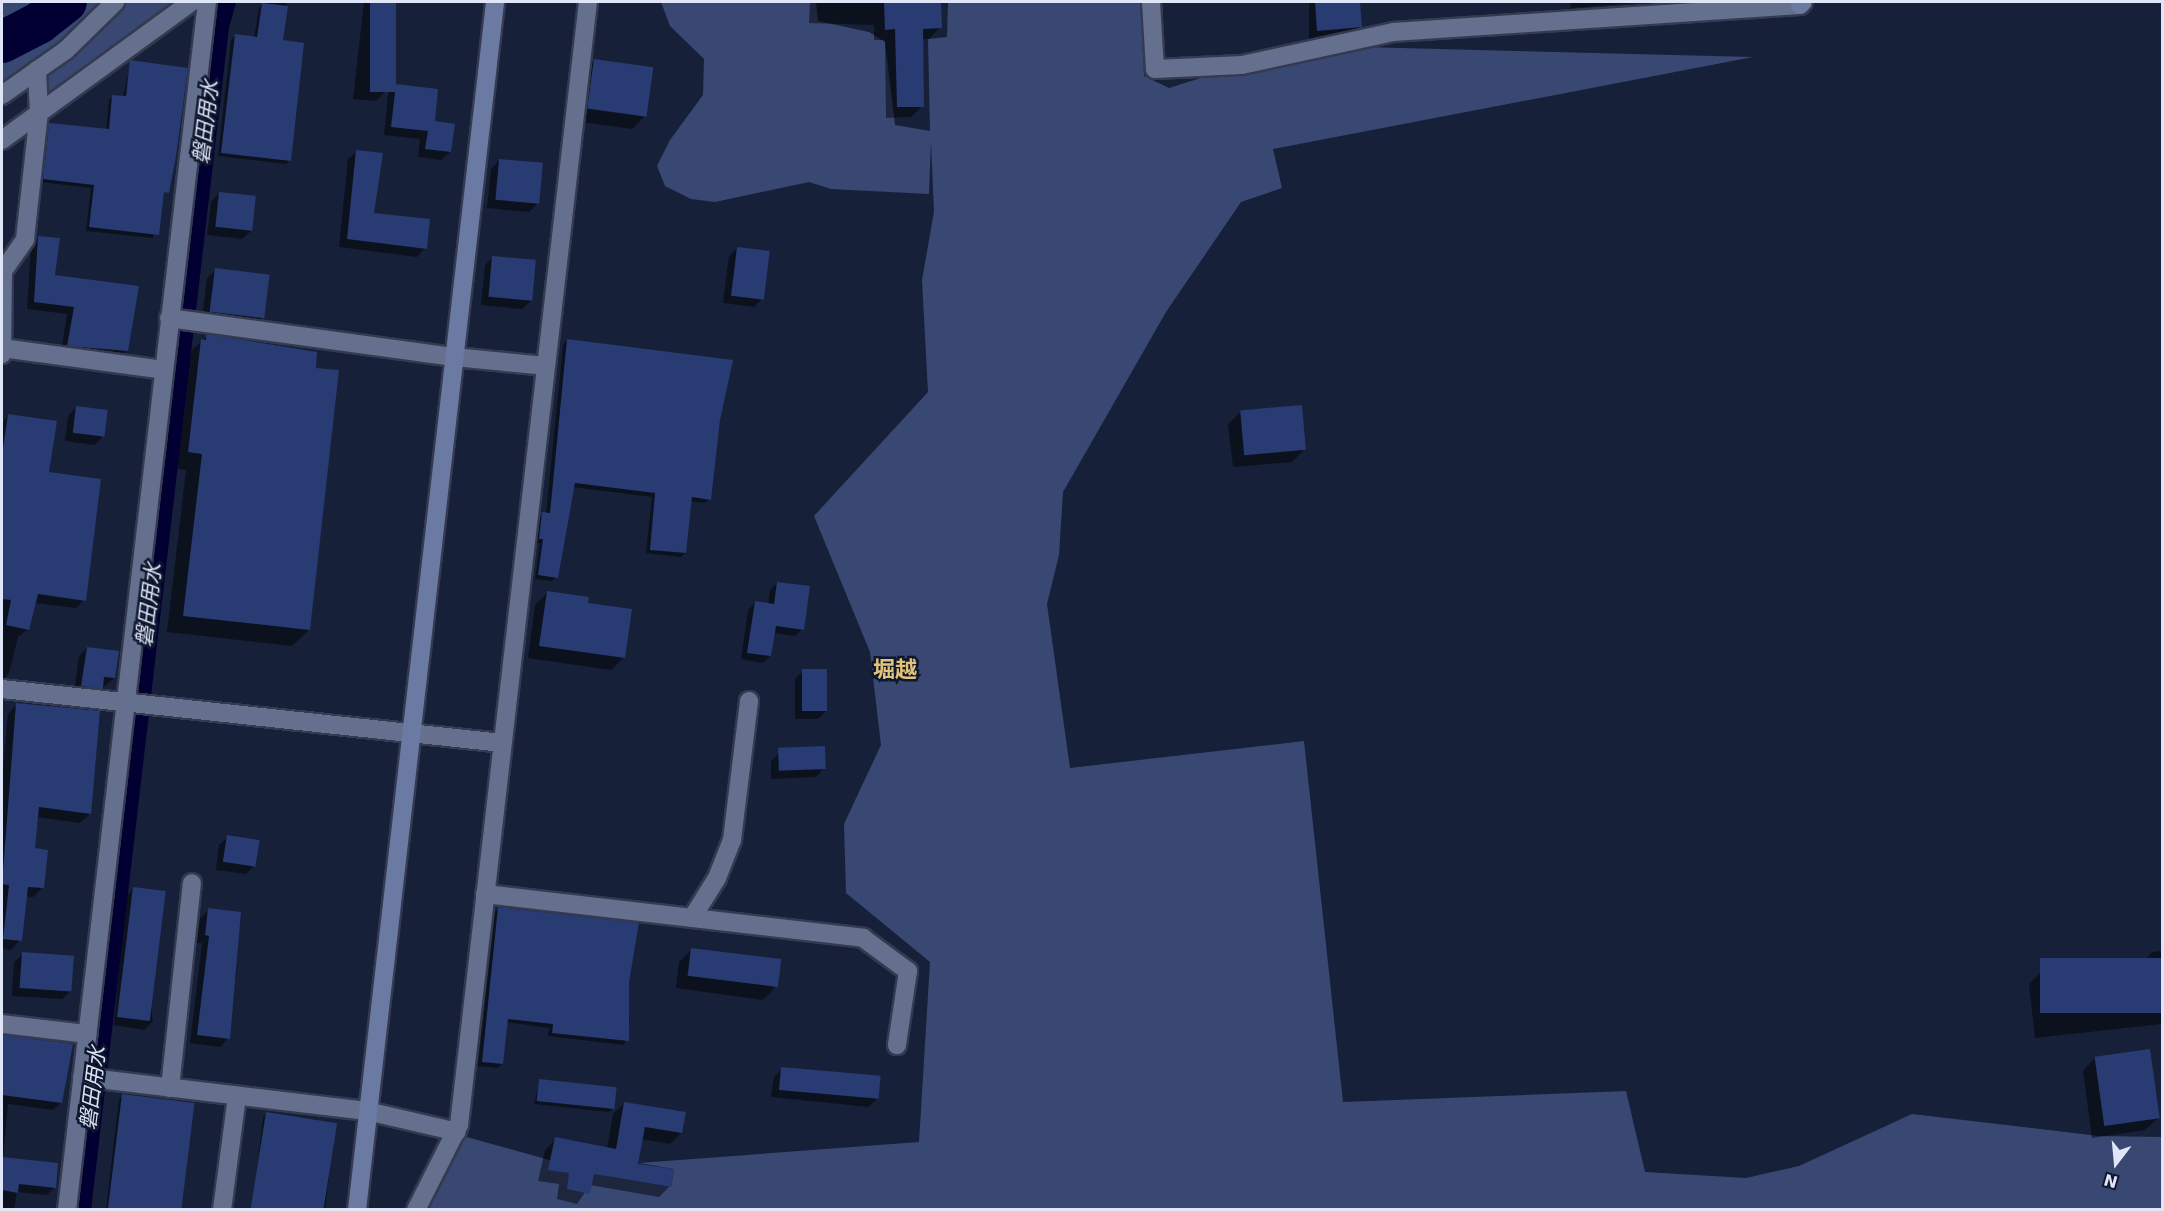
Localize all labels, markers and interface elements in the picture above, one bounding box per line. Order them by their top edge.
water label: 磐田用水 [188,79,224,165]
water label: 磐田用水 [131,562,167,648]
district label: 堀越 [873,657,917,683]
water label: 磐田用水 [75,1045,111,1131]
north arrow [2086,1133,2146,1193]
text: N [2102,1170,2120,1192]

